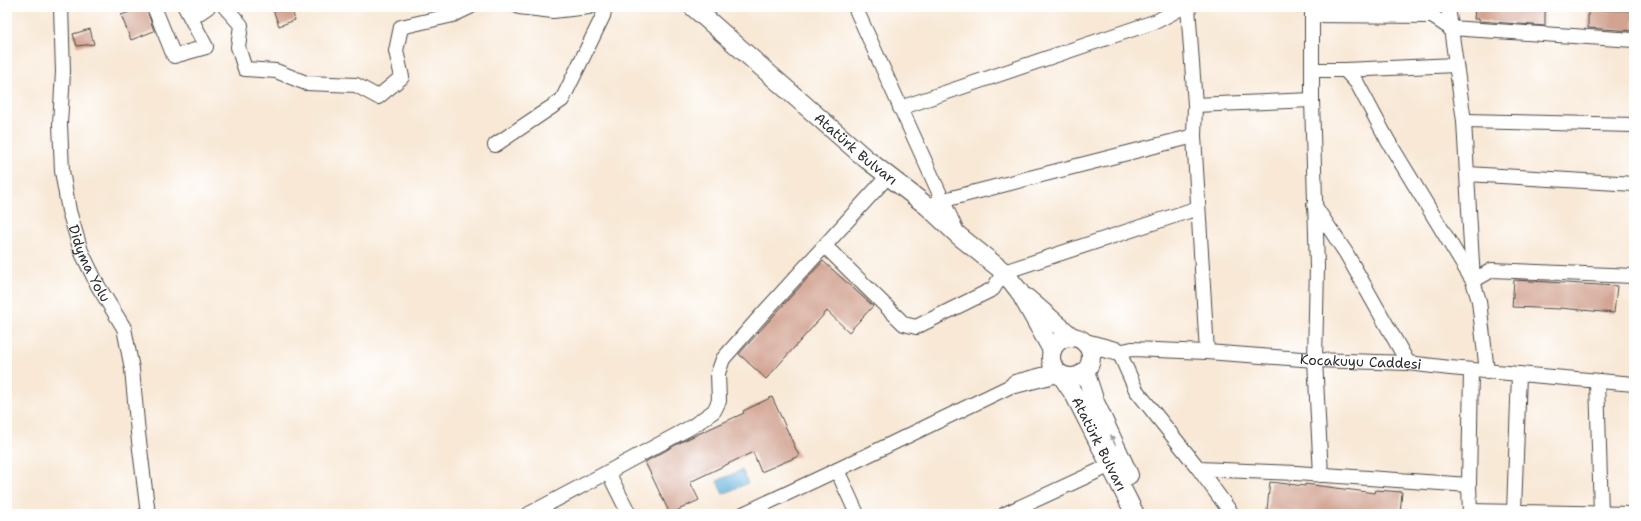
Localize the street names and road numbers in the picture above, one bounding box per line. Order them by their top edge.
street label: Atatürk Bulvarı [811,109,901,189]
street label: Didyma Yolu [65,223,115,305]
street label: Kocakuyu Caddesi [1299,350,1423,374]
street label: Atatürk Bulvarı [1068,394,1131,494]

